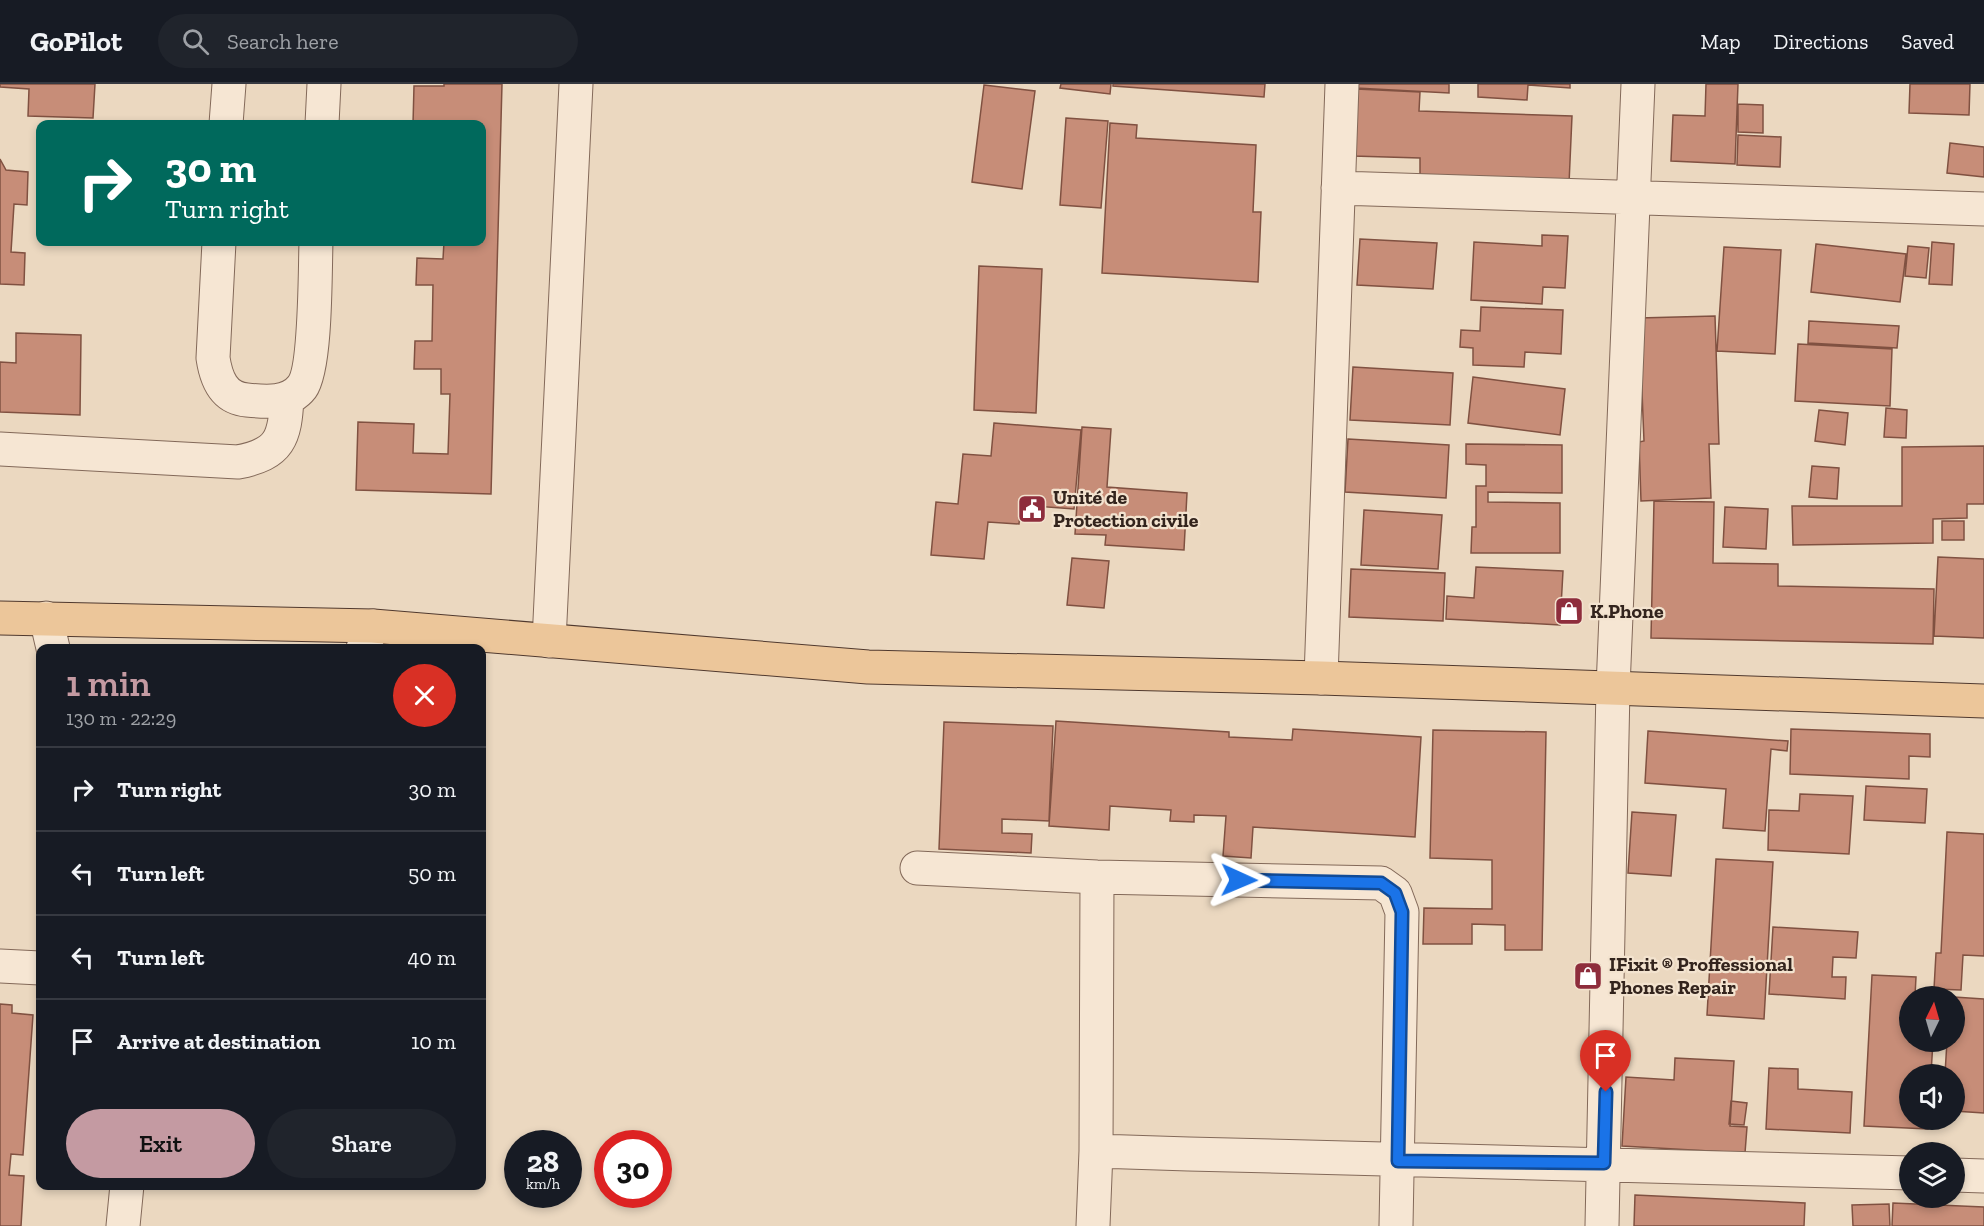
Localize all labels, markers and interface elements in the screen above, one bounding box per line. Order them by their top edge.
search box [158,14,578,68]
text: GoPilot [30,25,122,58]
icon: search [179,25,212,58]
text: Search here [227,28,338,55]
text: Map [1701,29,1741,54]
text: Directions [1774,29,1868,54]
text: Saved [1901,29,1954,54]
text: 30 m [165,142,256,193]
icon: right [66,144,144,222]
text: Turn right [165,193,289,225]
place label: Unité de Protection civile [1053,485,1199,532]
public building icon: Unité de Protection civile [1016,493,1048,525]
shop icon: K.Phone [1553,595,1585,627]
place label: K.Phone [1590,599,1664,623]
text: 1 min [66,662,151,705]
button: close [393,664,456,727]
text: 130 m · 22:29 [66,706,176,730]
icon: right [66,773,99,806]
text: Turn right [117,776,221,803]
text: 30 m [409,776,456,803]
position arrow [1207,848,1271,912]
icon: left [66,857,99,890]
text: Turn left [117,860,204,887]
text: 50 m [408,860,456,887]
icon: left [66,941,99,974]
text: Turn left [117,944,204,971]
text: 40 m [407,944,456,971]
place label: IFixit ® Proffessional Phones Repair [1609,952,1793,999]
shop icon: IFixit ® Proffessional Phones Repair [1572,960,1604,992]
north arrow [1899,986,1965,1052]
map controls [1899,986,1965,1208]
icon: arrive [66,1025,99,1058]
text: Arrive at destination [117,1028,320,1055]
text: 10 m [411,1028,456,1055]
pin [1580,1030,1631,1092]
icon: arrive [1589,1039,1622,1072]
button: sound [1899,1064,1965,1130]
button: Exit [66,1109,255,1178]
button: Share [267,1109,456,1178]
speed limit sign: 30 [594,1130,672,1208]
button: layers [1899,1142,1965,1208]
text: 28 [527,1144,559,1180]
text: km/h [526,1175,560,1193]

